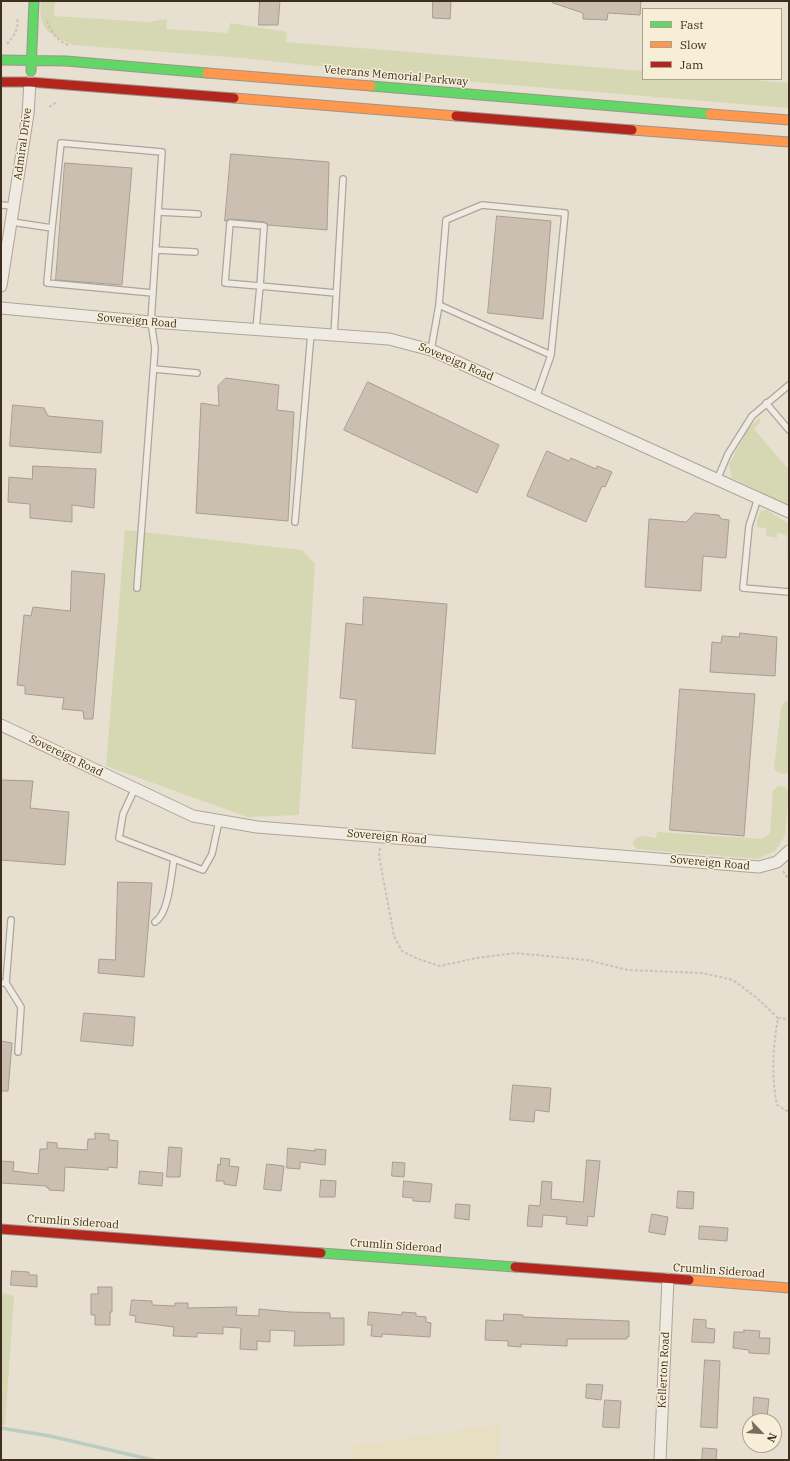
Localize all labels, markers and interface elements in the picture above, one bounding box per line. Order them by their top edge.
legend [642,8,782,80]
text: Fast [680,17,704,32]
text: Slow [680,37,707,52]
text: Jam [680,57,703,72]
street label: Veterans Memorial Parkway [323,63,469,89]
street label: Admiral Drive [11,107,35,181]
street label: Sovereign Road [96,311,178,331]
street label: Sovereign Road [416,340,496,384]
street label: Sovereign Road [27,732,105,780]
street label: Sovereign Road [346,827,428,847]
street label: Sovereign Road [669,853,751,873]
street label: Crumlin Sideroad [27,1212,119,1232]
street label: Crumlin Sideroad [350,1236,442,1256]
street label: Crumlin Sideroad [673,1261,765,1281]
street label: Kellerton Road [655,1331,673,1409]
north arrow [742,1413,782,1453]
text: N [764,1431,780,1445]

